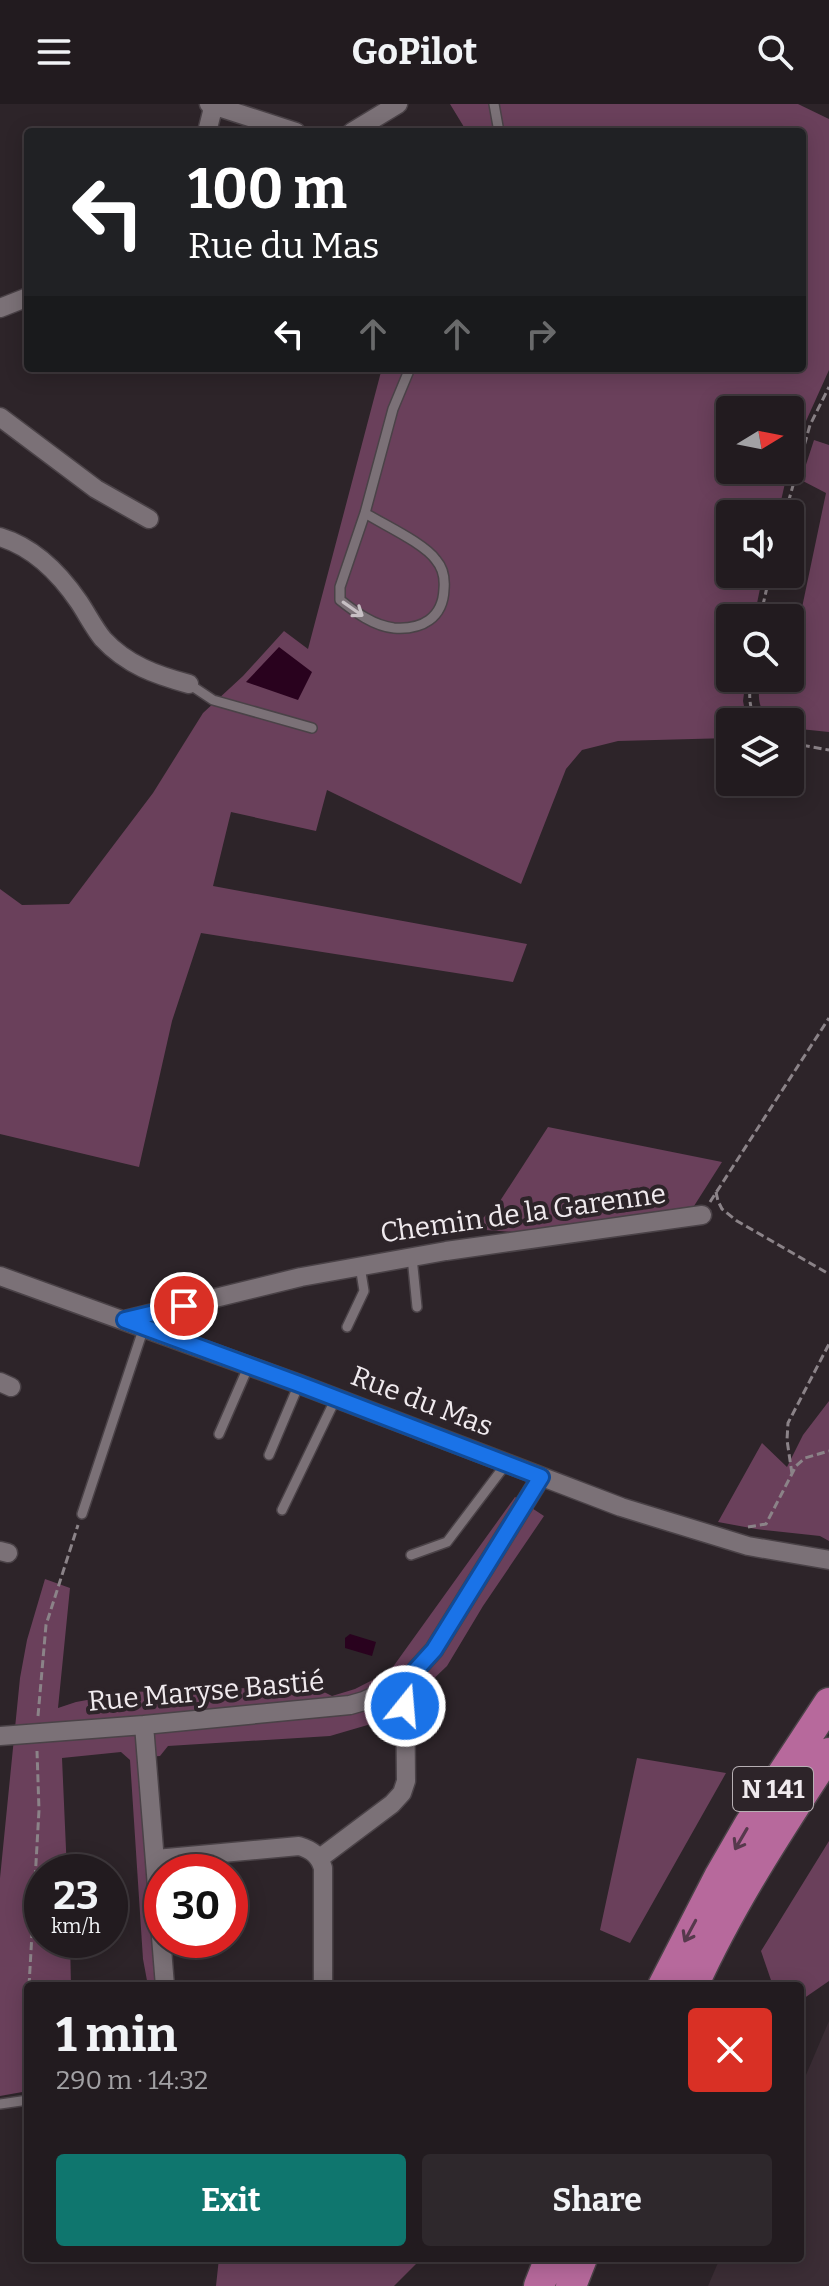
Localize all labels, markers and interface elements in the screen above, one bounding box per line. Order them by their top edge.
icon: menu [32,30,76,74]
text: GoPilot [351,30,478,74]
icon: search [753,30,797,74]
text: 100 m [188,156,347,223]
icon: left [56,160,160,264]
text: Rue du Mas [188,224,380,268]
icon: left [267,312,311,356]
icon: ahead [351,312,395,356]
icon: ahead [435,312,479,356]
icon: right [519,312,563,356]
north arrow [716,396,804,484]
map controls [716,396,804,796]
button: sound [716,500,804,588]
one-way arrow [341,601,363,617]
button: search [716,604,804,692]
button: layers [716,708,804,796]
street label: Chemin de la Garenne [378,1177,668,1249]
pin [150,1272,218,1340]
icon: arrive [162,1284,206,1328]
street label: Rue du Mas [347,1359,497,1443]
street label: Rue Maryse Bastié [86,1664,326,1718]
position arrow [363,1664,447,1748]
road number: N 141 [733,1767,813,1811]
one-way arrow [733,1827,749,1850]
speed limit sign: 30 [144,1854,248,1958]
text: 23 [53,1872,99,1920]
text: km/h [51,1914,101,1938]
one-way arrow [682,1919,698,1943]
text: 1 min [56,2006,177,2064]
button: close [688,2008,772,2092]
text: 290 m · 14:32 [56,2065,208,2096]
button: Exit [56,2154,406,2246]
button: Share [422,2154,772,2246]

